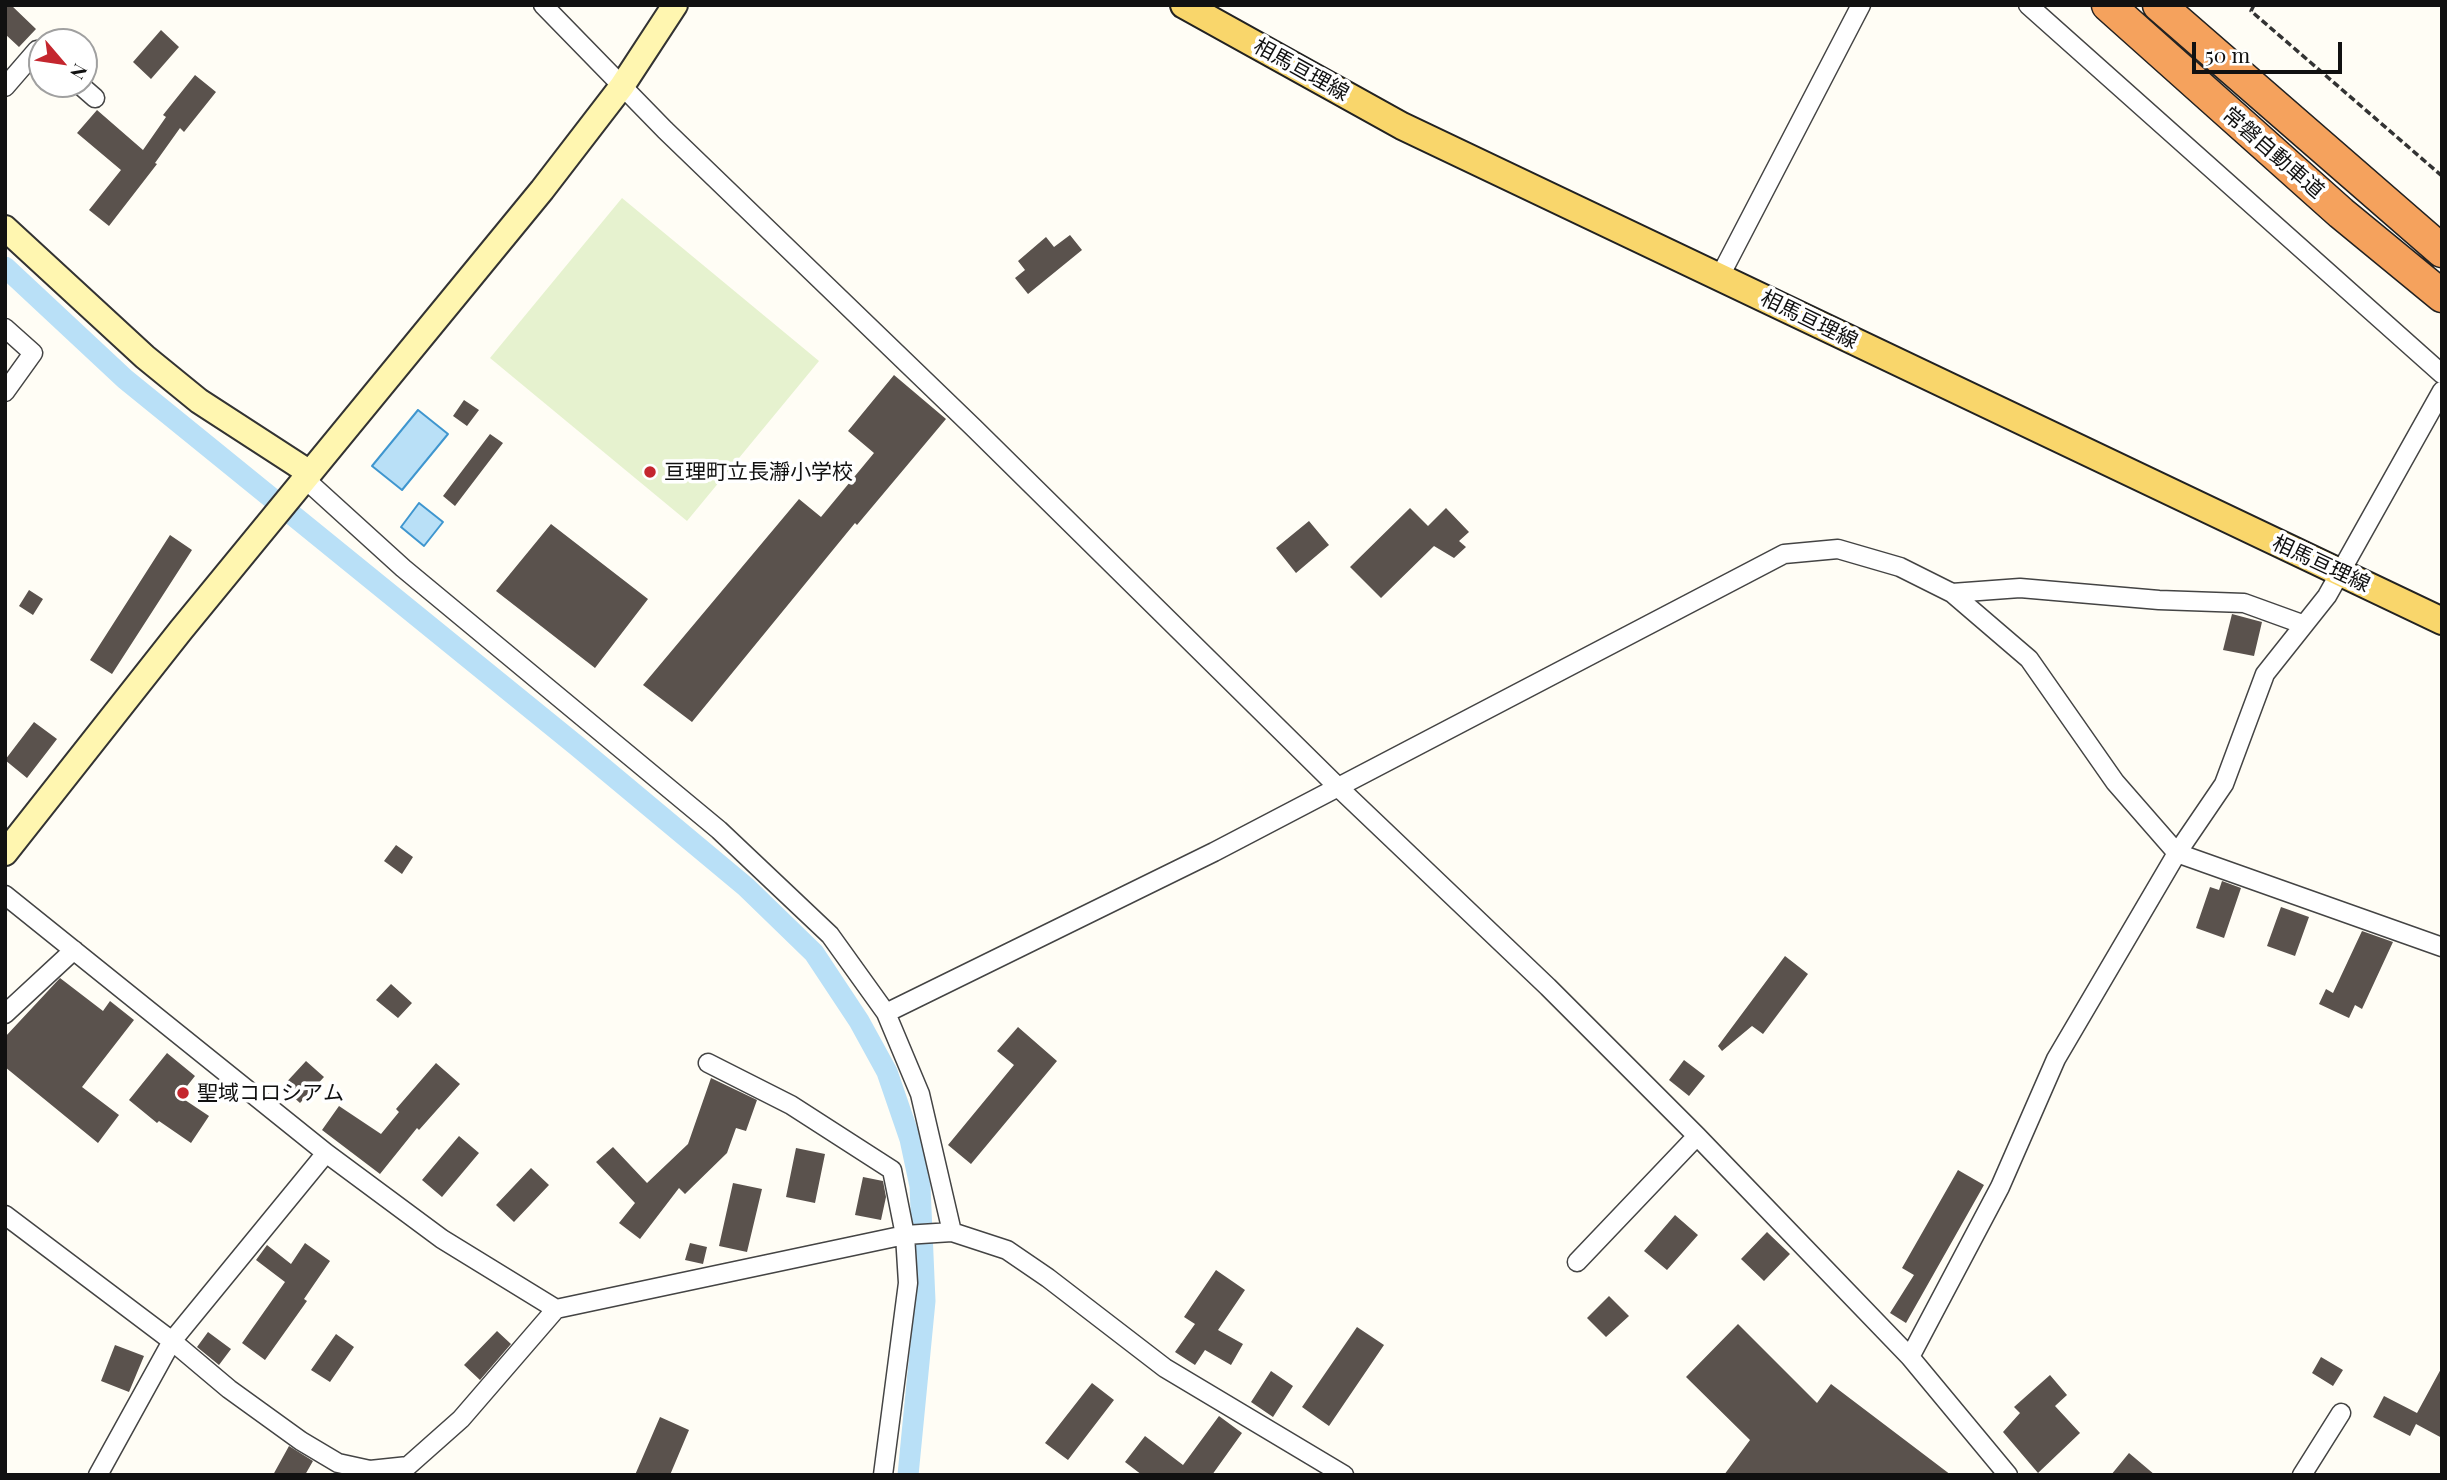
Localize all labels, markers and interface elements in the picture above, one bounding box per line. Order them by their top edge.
north arrow [28,28,98,98]
scale bar [2195,28,2346,72]
street label: 相馬亘理線 [1249,34,1353,106]
text: 50 m [2205,40,2250,68]
text: N [65,60,94,85]
street label: 常磐自動車道 [2217,102,2329,204]
street label: 相馬亘理線 [1756,286,1862,354]
place label: 亘理町立長瀞小学校 [664,459,853,485]
marker: 亘理町立長瀞小学校 [642,464,658,480]
street label: 相馬亘理線 [2268,530,2374,598]
place label: 聖域コロシアム [197,1080,344,1106]
marker: 聖域コロシアム [175,1085,191,1101]

